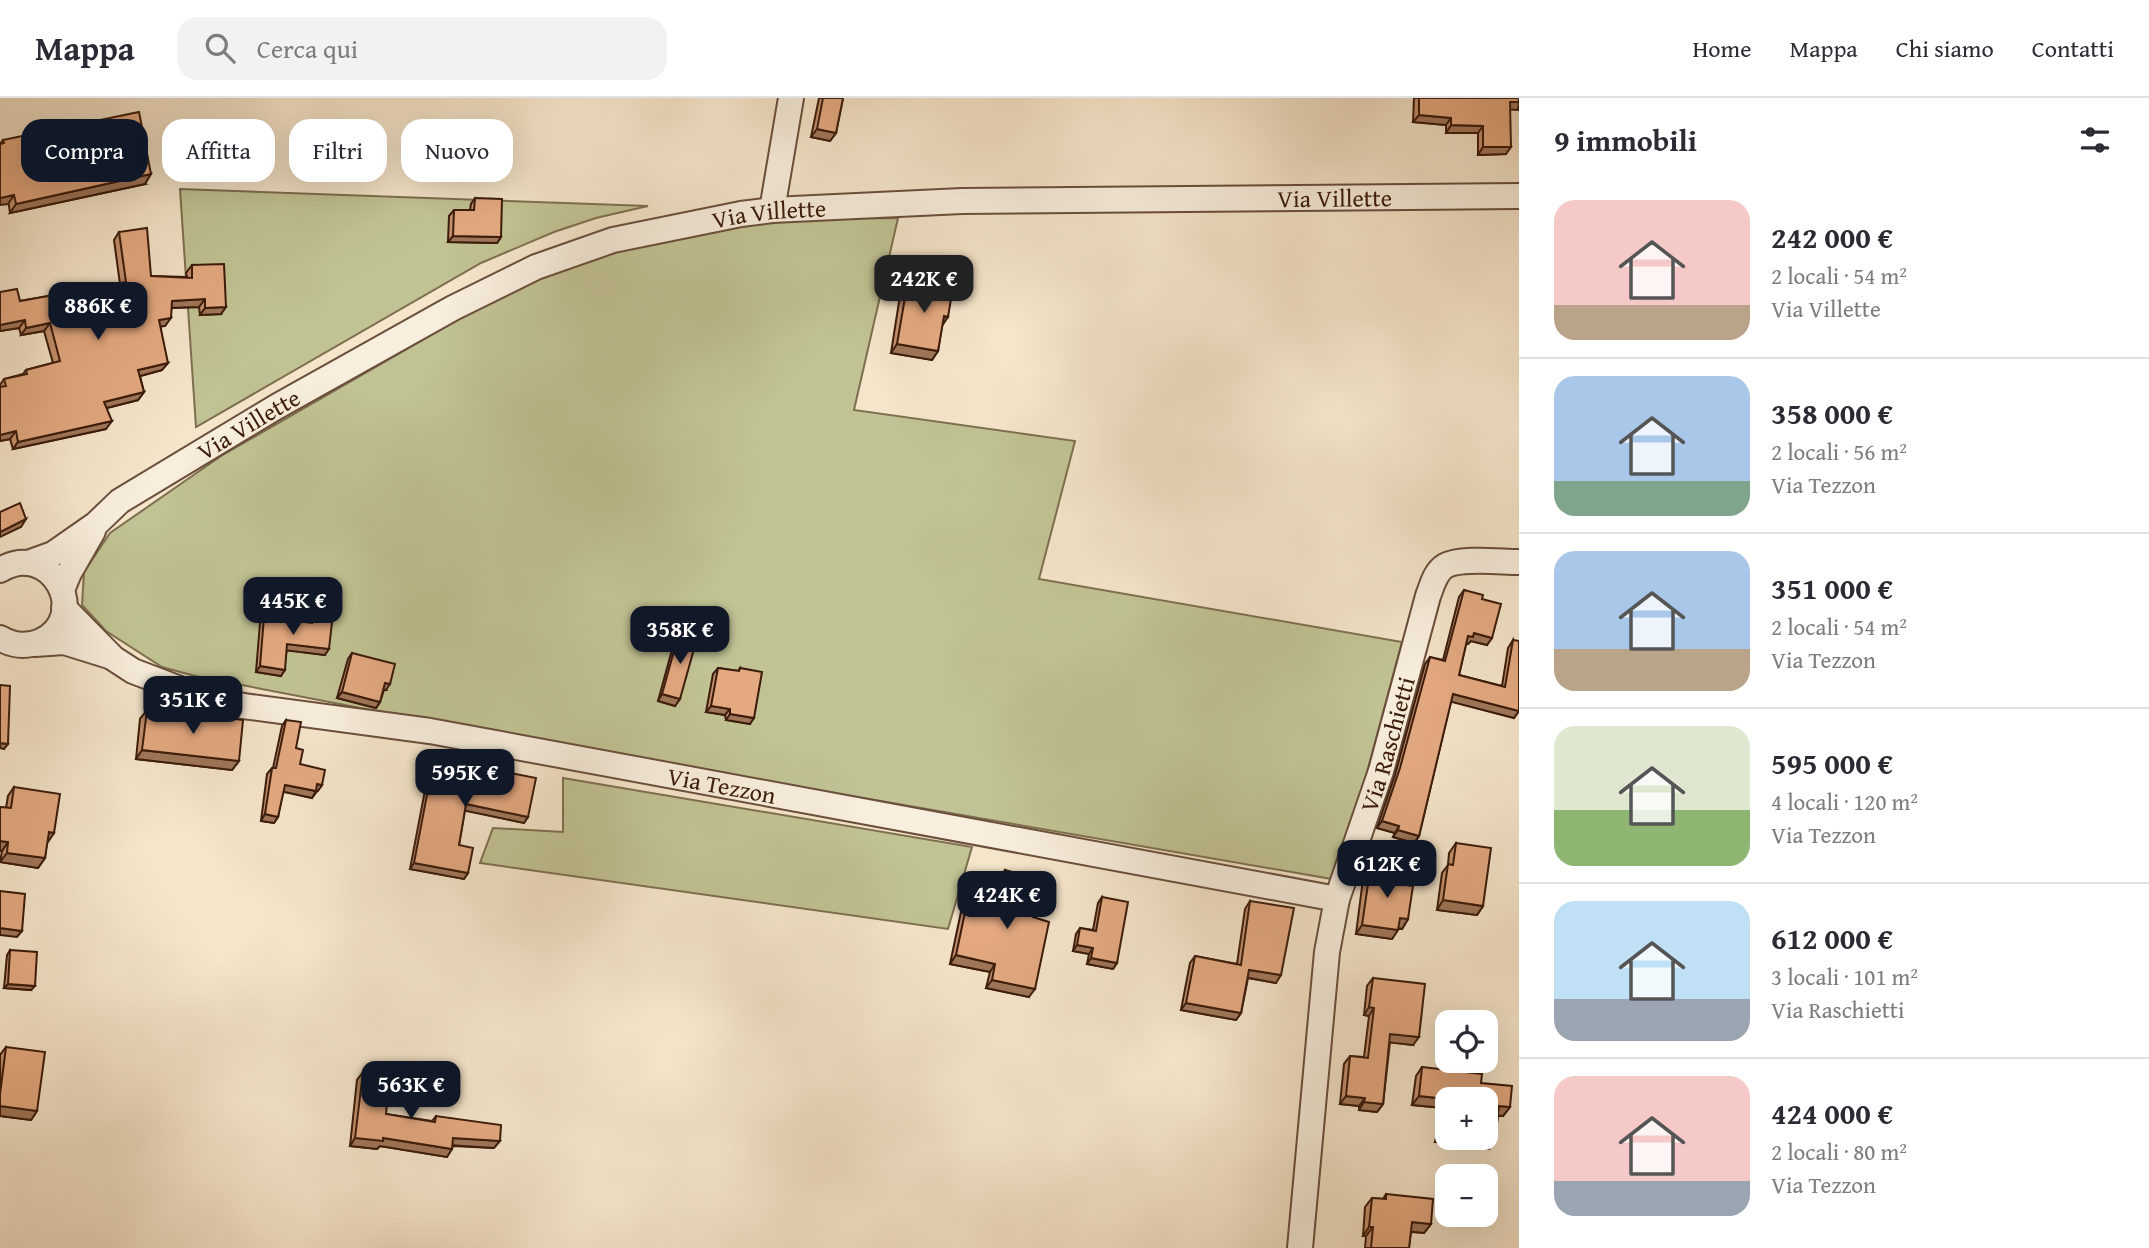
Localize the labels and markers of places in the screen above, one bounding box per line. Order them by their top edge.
pin: 242K € [867,256,981,315]
pin: 886K € [41,282,155,342]
pin: 445K € [236,578,350,637]
pin: 358K € [623,606,737,666]
pin: 351K € [136,676,250,736]
pin: 595K € [408,750,522,809]
pin: 612K € [1330,840,1444,900]
pin: 424K € [950,872,1064,931]
pin: 563K € [354,1062,468,1121]

